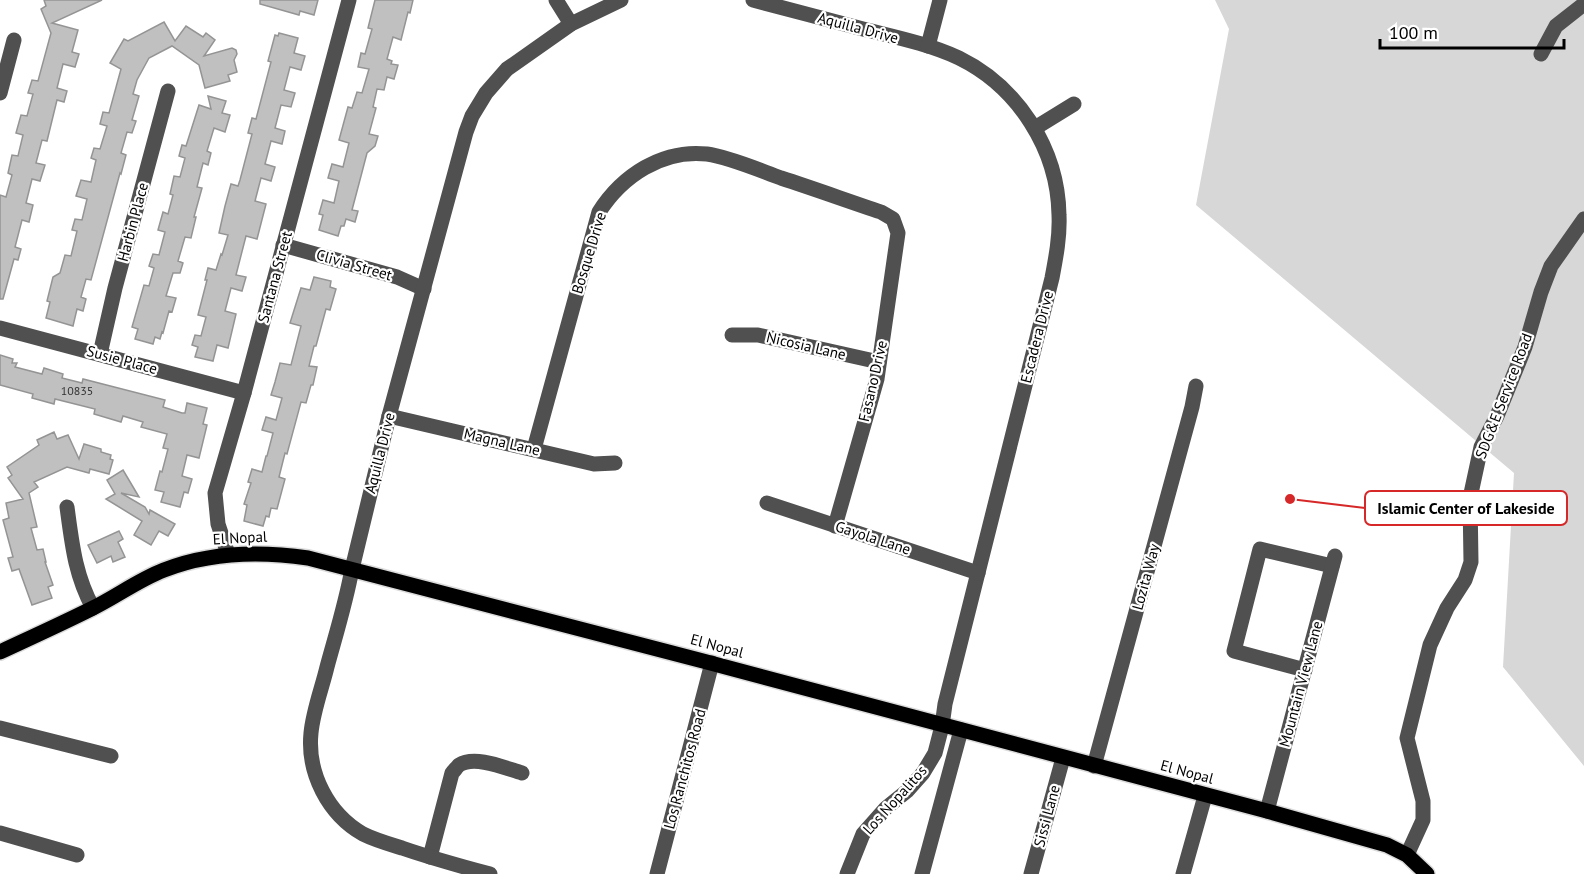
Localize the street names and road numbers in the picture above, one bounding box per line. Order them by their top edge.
street label: Aquilla Drive [816,8,900,47]
street label: Harbin Place [113,180,152,264]
street label: Bosque Drive [567,210,610,296]
street label: Santana Street [253,229,296,325]
street label: Clivia Street [314,245,394,284]
street label: Escadera Drive [1016,289,1057,385]
street label: Nicosia Lane [764,327,848,364]
street label: SDG&E Service Road [1471,330,1536,461]
street label: Fasano Drive [854,338,891,423]
street label: Susie Place [85,341,159,378]
street label: Aquilla Drive [360,411,399,495]
street label: Magna Lane [462,424,542,460]
street label: Gayola Lane [833,516,913,559]
street label: El Nopal [212,527,268,548]
street label: Lozita Way [1128,542,1163,612]
street label: Mountain View Lane [1275,619,1327,749]
street label: El Nopal [688,629,747,662]
street label: Los Ranchitos Road [659,707,710,831]
street label: El Nopal [1158,755,1217,788]
street label: Los Nopalitos [859,761,931,838]
street label: Sissi Lane [1029,783,1064,849]

